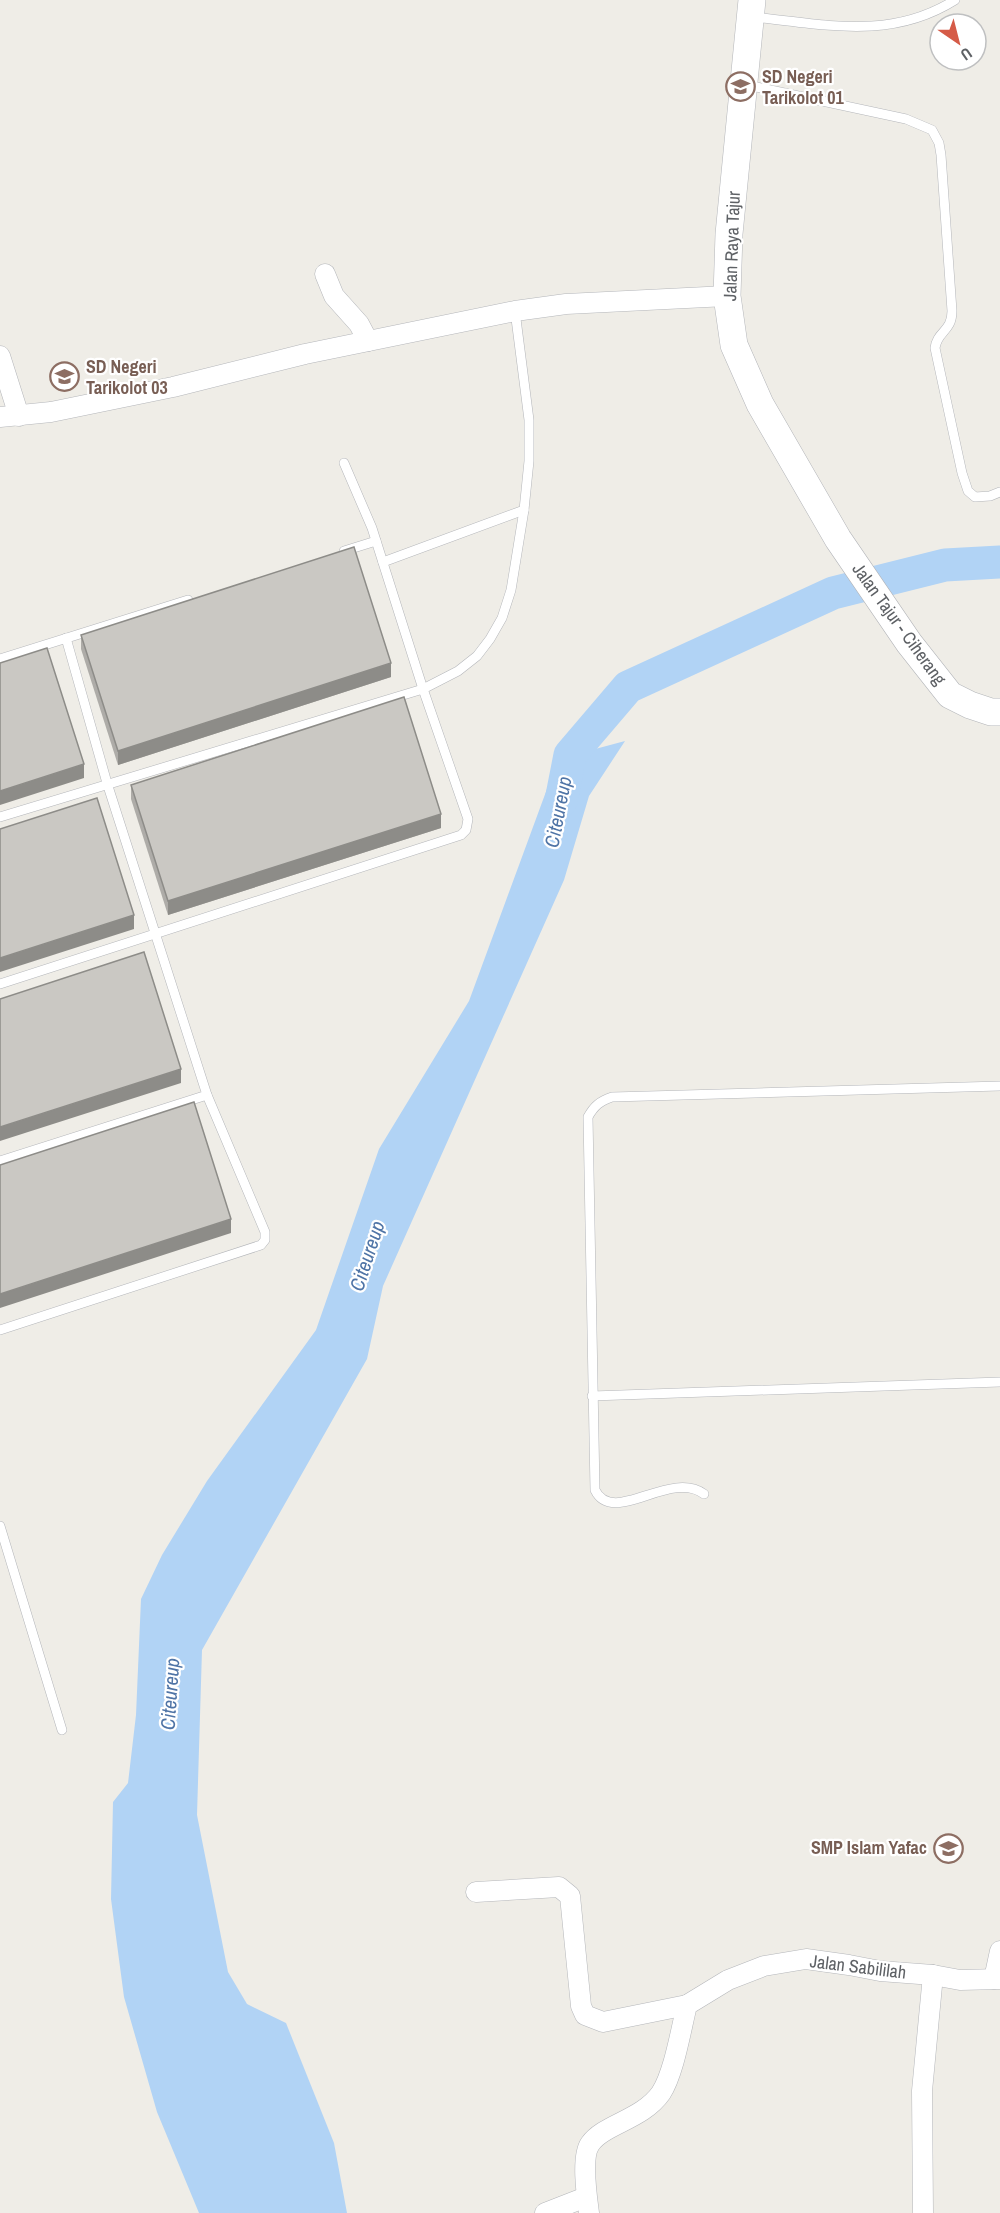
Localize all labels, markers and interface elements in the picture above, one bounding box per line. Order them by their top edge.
north arrow [928,12,988,72]
text: U [956,43,977,66]
place label: SD Negeri Tarikolot 01 [762,64,845,110]
school or university icon: SD Negeri Tarikolot 01 [725,71,757,103]
street label: Jalan Raya Tajur [717,191,746,301]
place label: SD Negeri Tarikolot 03 [86,354,168,400]
school or university icon: SD Negeri Tarikolot 03 [49,361,81,393]
street label: Jalan Tajur - Ciherang [847,558,953,690]
water label: Citeureup [537,774,578,850]
water label: Citeureup [343,1217,390,1294]
water label: Citeureup [154,1657,185,1731]
school or university icon: SMP Islam Yafac [932,1832,964,1864]
place label: SMP Islam Yafac [811,1835,927,1860]
street label: Jalan Sabililah [808,1948,908,1985]

